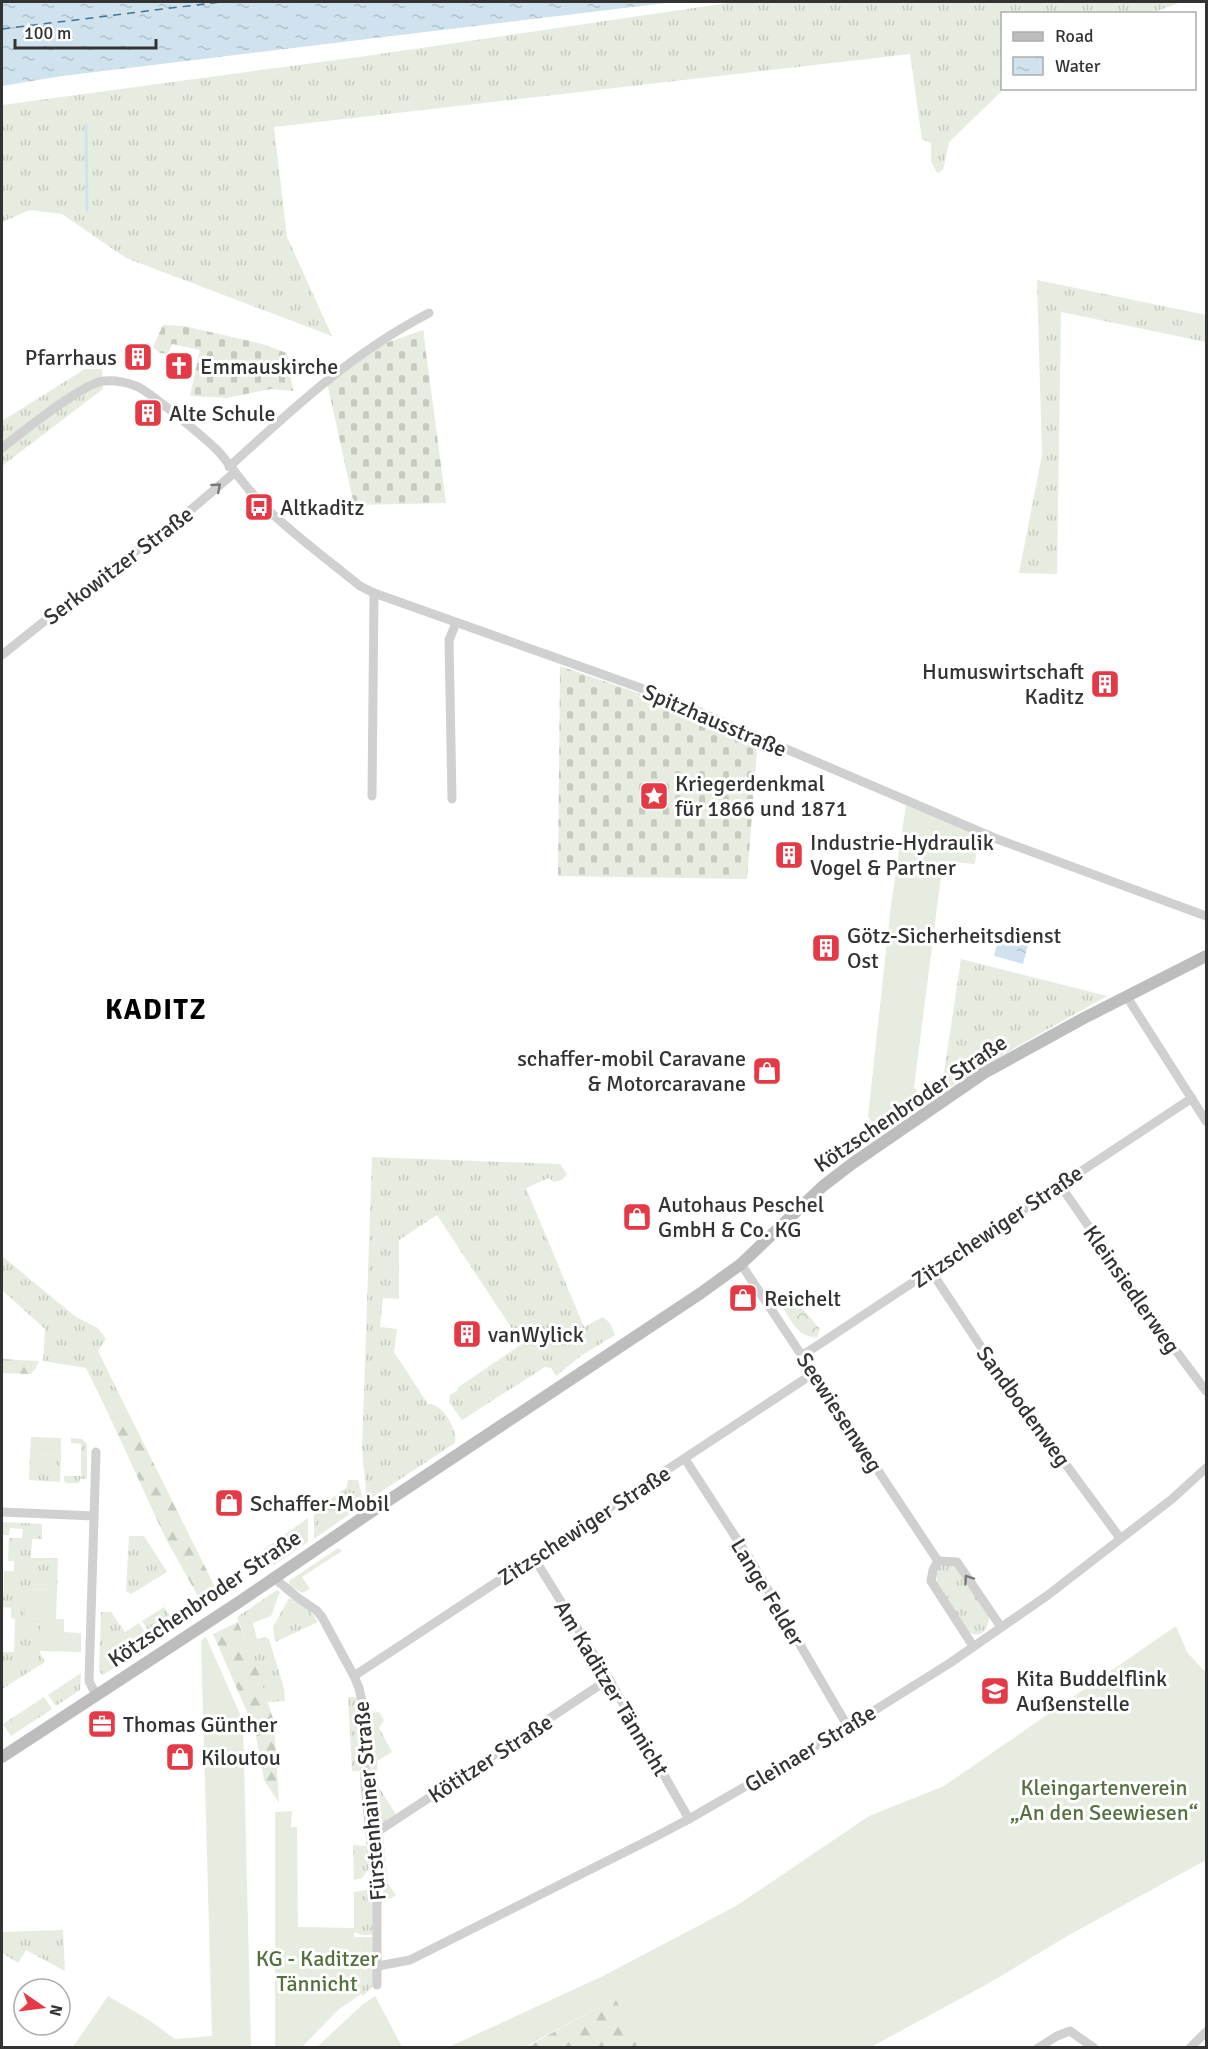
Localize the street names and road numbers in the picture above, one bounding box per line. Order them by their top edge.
street label: Serkowitzer Straße [38,500,198,630]
street label: Spitzhausstraße [639,678,791,763]
street label: Kötzschenbroder Straße [809,1029,1012,1178]
street label: Zitzschewiger Straße [907,1159,1088,1294]
street label: Kleinsiedlerweg [1077,1220,1186,1359]
street label: Sandbodenweg [971,1341,1076,1472]
street label: Seewiesenweg [791,1347,888,1477]
street label: Zitzschewiger Straße [493,1460,676,1591]
street label: Kötzschenbroder Straße [103,1524,306,1673]
street label: Lange Felder [725,1534,810,1651]
street label: Am Kaditzer Tännicht [548,1596,675,1781]
street label: Gleinaer Straße [740,1699,881,1798]
street label: Fürstenhainer Straße [347,1700,392,1902]
street label: Kötitzer Straße [423,1708,558,1809]

